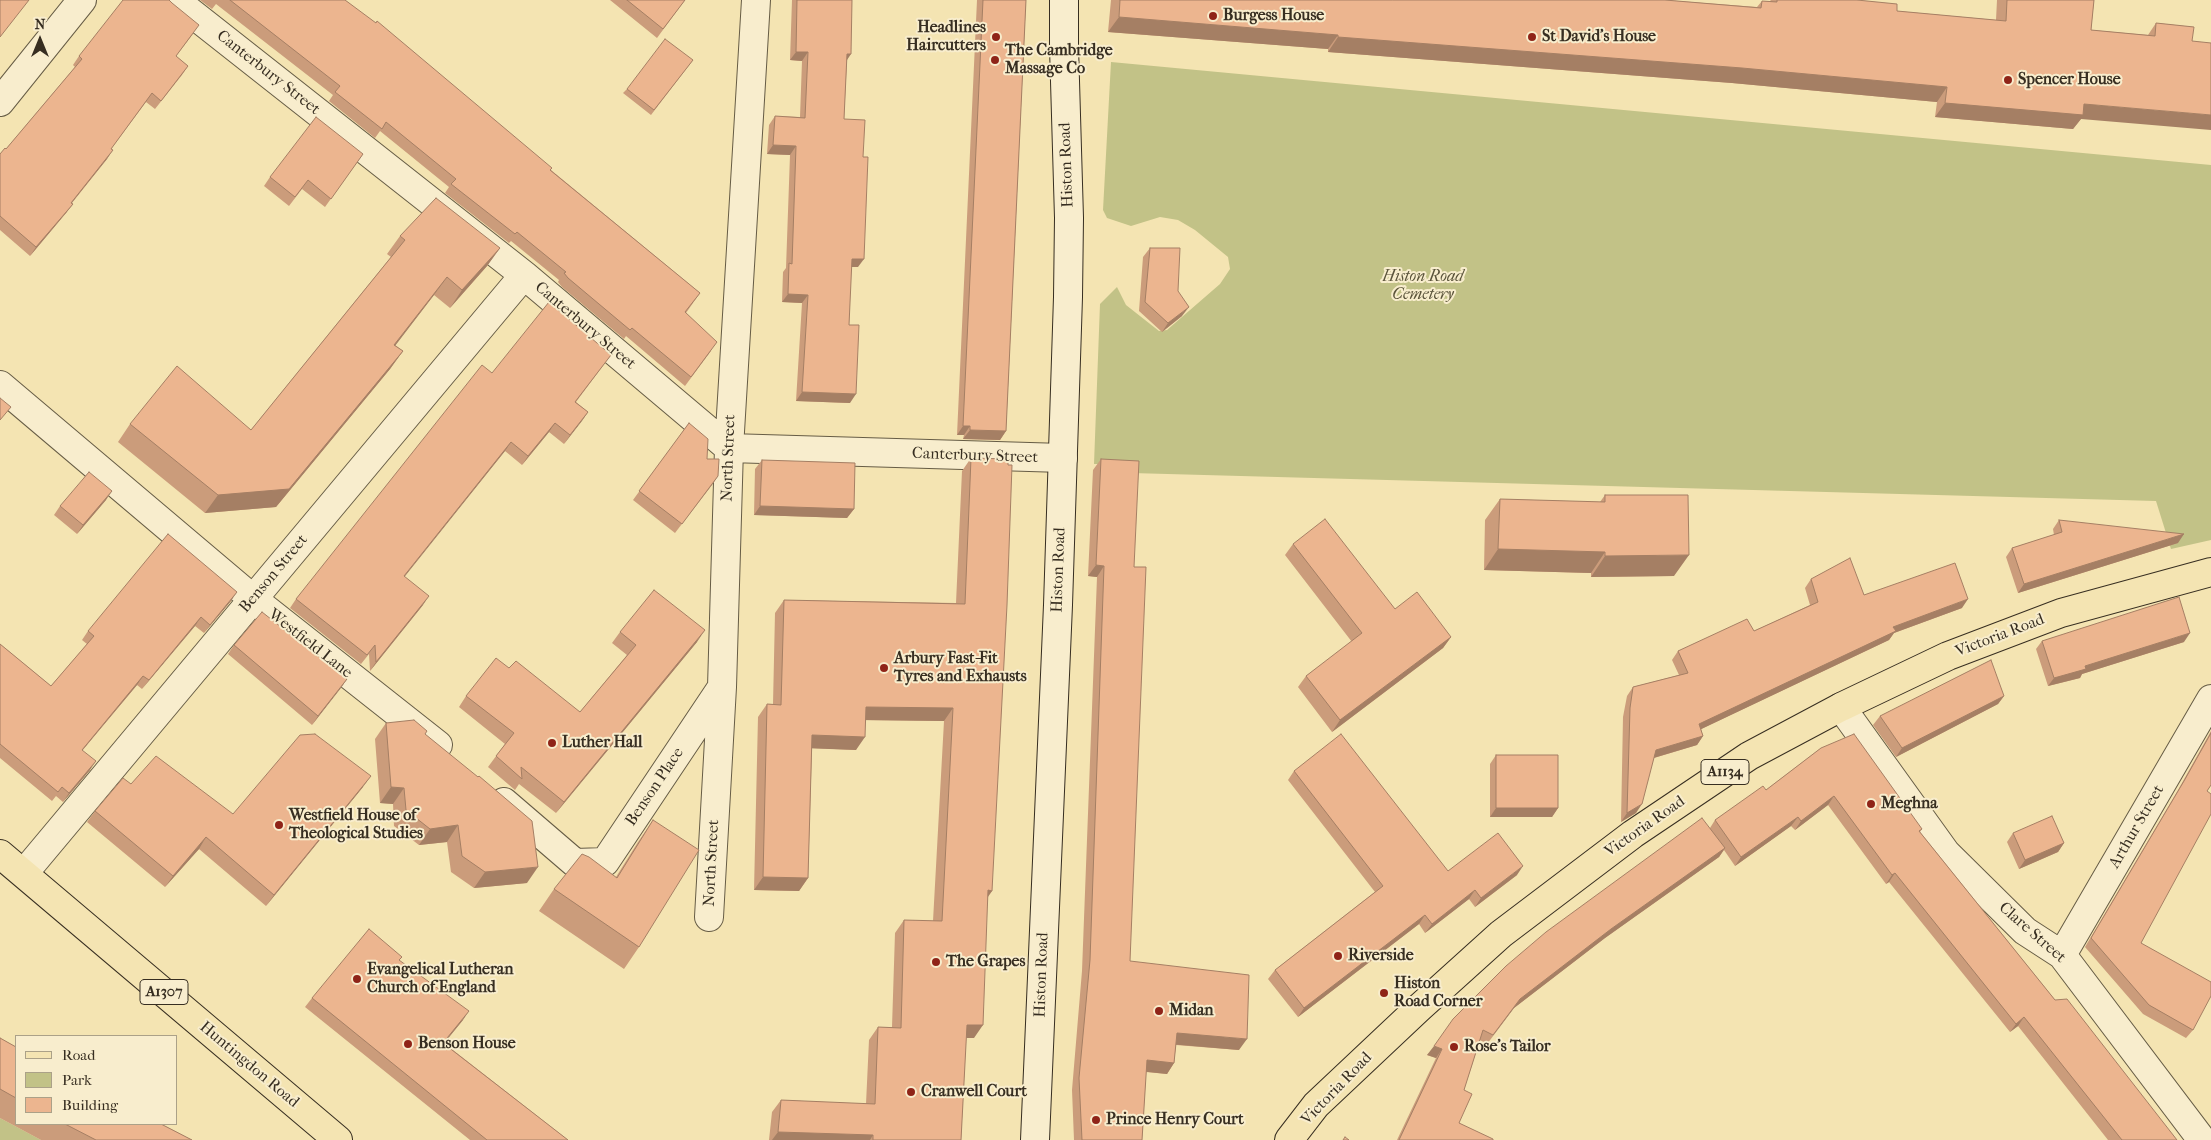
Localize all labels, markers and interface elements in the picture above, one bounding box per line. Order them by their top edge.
place label: Burgess House [1223,6,1324,26]
marker: Burgess House [1207,10,1219,22]
north arrow [15,15,65,65]
text: N [35,16,45,33]
place label: Headlines Haircutters [906,18,986,56]
street label: Canterbury Street [212,27,324,119]
place label: St David's House [1542,27,1656,47]
marker: Headlines Haircutters [990,31,1002,43]
marker: St David's House [1526,31,1538,43]
place label: The Cambridge Massage Co [1005,41,1113,79]
marker: The Cambridge Massage Co [989,54,1001,66]
place label: Spencer House [2018,70,2121,90]
marker: Spencer House [2002,74,2014,86]
street label: Histon Road [1056,122,1078,208]
park label: Histon Road Cemetery [1383,267,1463,305]
street label: Canterbury Street [531,278,639,374]
street label: North Street [718,414,740,502]
street label: Canterbury Street [912,444,1038,468]
street label: Histon Road [1048,527,1070,613]
street label: Benson Street [236,531,312,617]
street label: Westfield Lane [264,605,356,683]
street label: Victoria Road [1953,610,2047,662]
place label: Arbury Fast-Fit Tyres and Exhausts [894,649,1027,687]
marker: Arbury Fast-Fit Tyres and Exhausts [878,662,890,674]
place label: Luther Hall [562,733,642,753]
marker: Luther Hall [546,737,558,749]
street label: Benson Place [622,744,688,830]
road number: A1134 [1701,760,1749,784]
street label: Arthur Street [2105,782,2169,872]
street label: Victoria Road [1601,792,1689,862]
place label: Meghna [1881,794,1938,814]
marker: Meghna [1865,798,1877,810]
place label: Westfield House of Theological Studies [289,806,423,844]
marker: Westfield House of Theological Studies [273,819,285,831]
street label: North Street [700,819,724,907]
street label: Clare Street [1994,899,2070,967]
street label: Histon Road [1031,932,1053,1018]
place label: Riverside [1348,946,1414,966]
marker: Riverside [1332,950,1344,962]
place label: The Grapes [946,952,1025,972]
marker: The Grapes [930,956,942,968]
place label: Evangelical Lutheran Church of England [367,960,513,998]
marker: Evangelical Lutheran Church of England [351,973,363,985]
place label: Histon Road Corner [1394,974,1483,1012]
road number: A1307 [140,980,188,1004]
marker: Histon Road Corner [1378,987,1390,999]
place label: Midan [1169,1001,1214,1021]
marker: Midan [1153,1005,1165,1017]
street label: Huntingdon Road [195,1018,303,1112]
place label: Benson House [418,1034,516,1054]
legend [15,1035,178,1125]
place label: Rose's Tailor [1464,1037,1551,1057]
marker: Benson House [402,1038,414,1050]
marker: Rose's Tailor [1448,1041,1460,1053]
text: Road [62,1046,95,1064]
street label: Victoria Road [1298,1049,1376,1129]
text: Park [62,1071,92,1089]
place label: Cranwell Court [921,1082,1027,1102]
marker: Cranwell Court [905,1086,917,1098]
text: Building [62,1096,118,1114]
place label: Prince Henry Court [1106,1110,1244,1130]
marker: Prince Henry Court [1090,1114,1102,1126]

